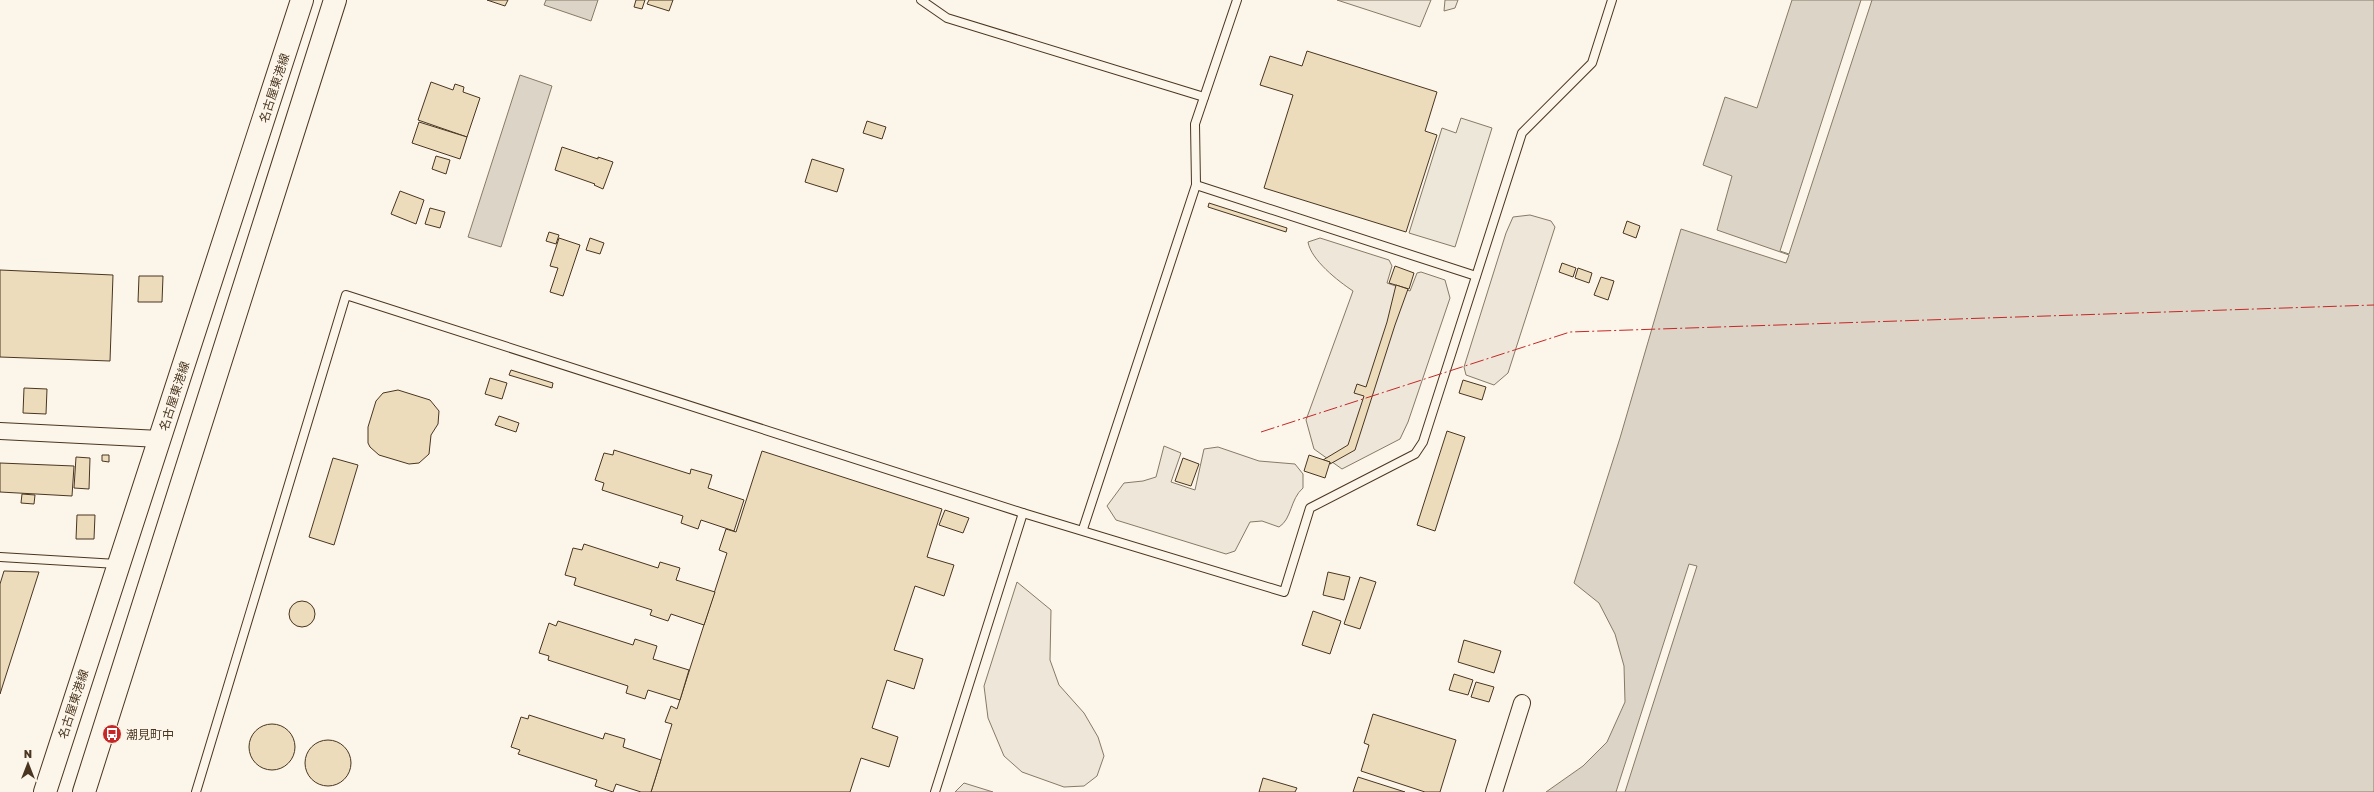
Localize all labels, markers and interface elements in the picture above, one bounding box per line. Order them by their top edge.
street label: 名古屋東港線 [256,51,292,125]
street label: 名古屋東港線 [156,359,192,433]
street label: 名古屋東港線 [55,667,91,741]
bus stop icon: 潮見町中 [101,723,123,745]
place label: 潮見町中 [126,727,174,742]
north arrow [8,744,48,784]
text: N [24,747,32,760]

